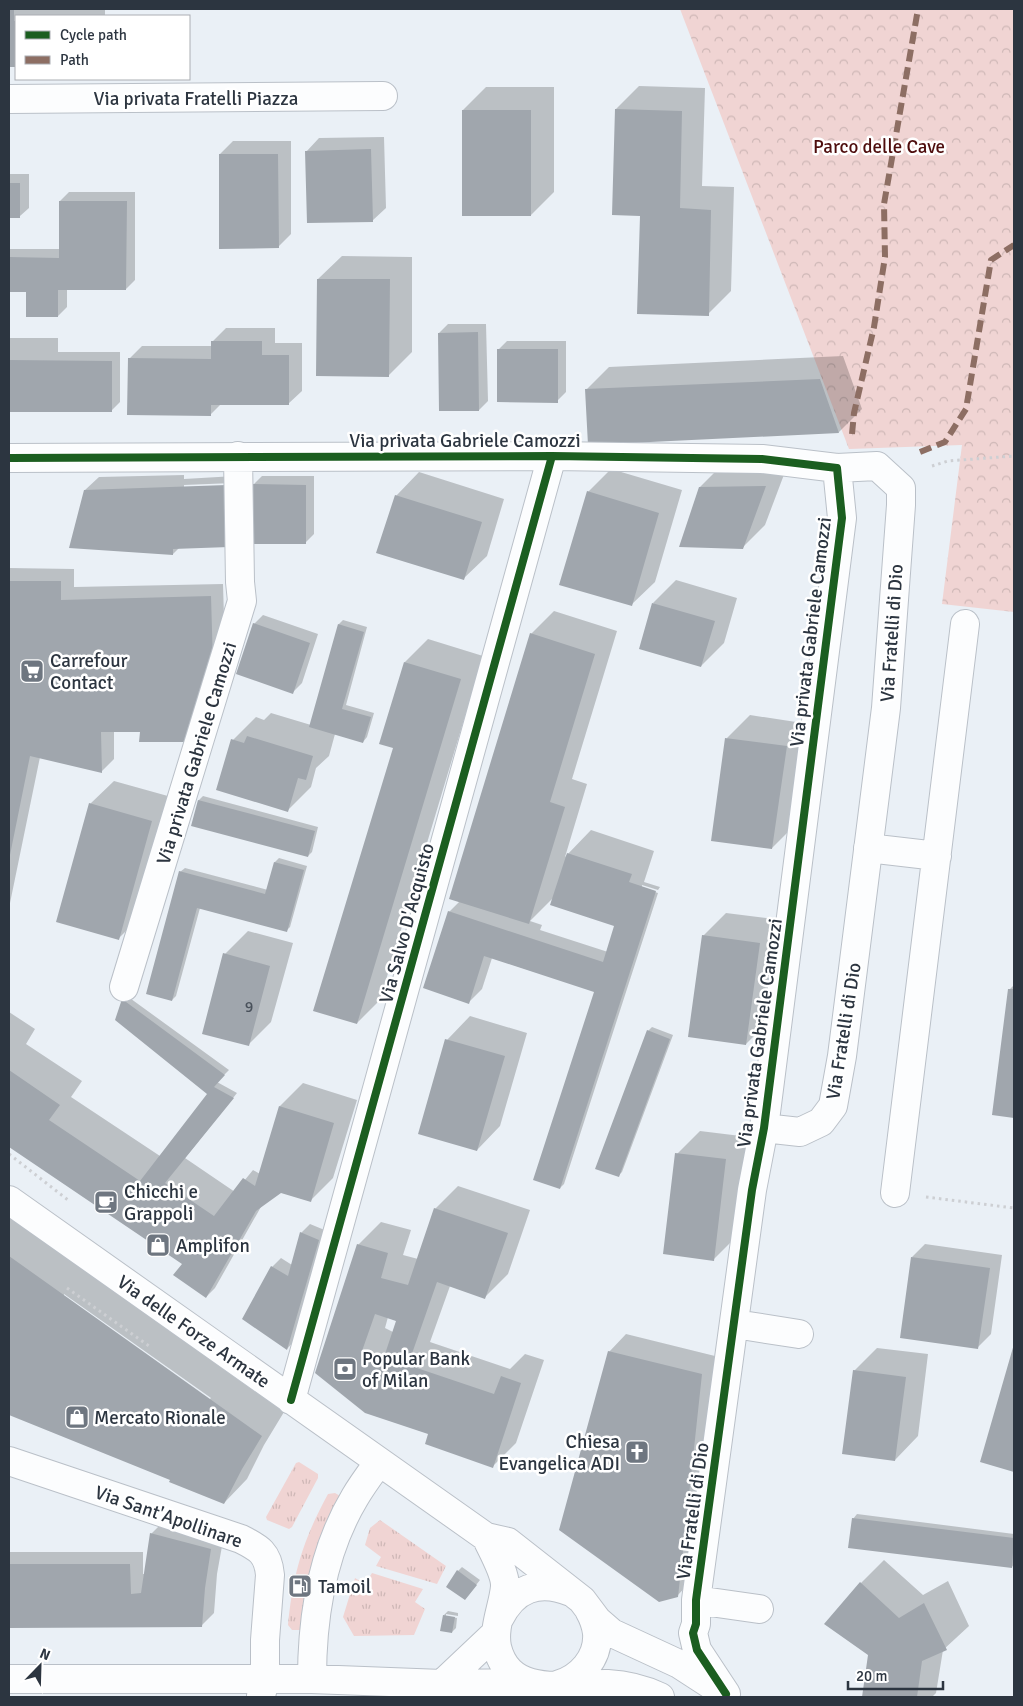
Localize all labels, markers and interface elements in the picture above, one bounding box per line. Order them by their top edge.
legend [15,15,190,80]
text: Cycle path [60,26,127,44]
text: Path [60,51,89,69]
street label: Via privata Fratelli Piazza [94,87,298,111]
park label: Parco delle Cave [813,135,945,159]
street label: Via privata Gabriele Camozzi [349,429,581,453]
street label: Via privata Gabriele Camozzi [785,516,837,748]
street label: Via Fratelli di Dio [875,563,909,703]
street label: Via privata Gabriele Camozzi [152,639,242,867]
place label: Carrefour Contact [50,649,128,695]
supermarket icon: Carrefour Contact [19,658,45,684]
street label: Via Salvo D'Acquisto [374,840,440,1006]
street label: Via privata Gabriele Camozzi [732,917,788,1149]
street label: Via Fratelli di Dio [821,961,867,1101]
house number: 9 [245,997,253,1017]
place label: Chicchi e Grappoli [124,1180,198,1226]
cafe icon: Chicchi e Grappoli [93,1189,119,1215]
shop icon: Amplifon [145,1232,171,1258]
place label: Amplifon [176,1234,250,1258]
street label: Via delle Forze Armate [112,1270,275,1394]
place label: Popular Bank of Milan [362,1347,471,1393]
bank icon: Popular Bank of Milan [332,1356,358,1382]
shop icon: Mercato Rionale [64,1404,90,1430]
place label: Mercato Rionale [94,1406,226,1430]
place label: Chiesa Evangelica ADI [498,1430,620,1476]
church icon: Chiesa Evangelica ADI [624,1439,650,1465]
street label: Via Fratelli di Dio [671,1441,715,1581]
street label: Via Sant'Apollinare [92,1480,246,1553]
fuel station icon: Tamoil [287,1573,313,1599]
place label: Tamoil [318,1575,371,1599]
north arrow [15,1641,65,1691]
text: N [37,1645,53,1664]
scale bar [848,1658,943,1690]
text: 20 m [856,1667,887,1685]

